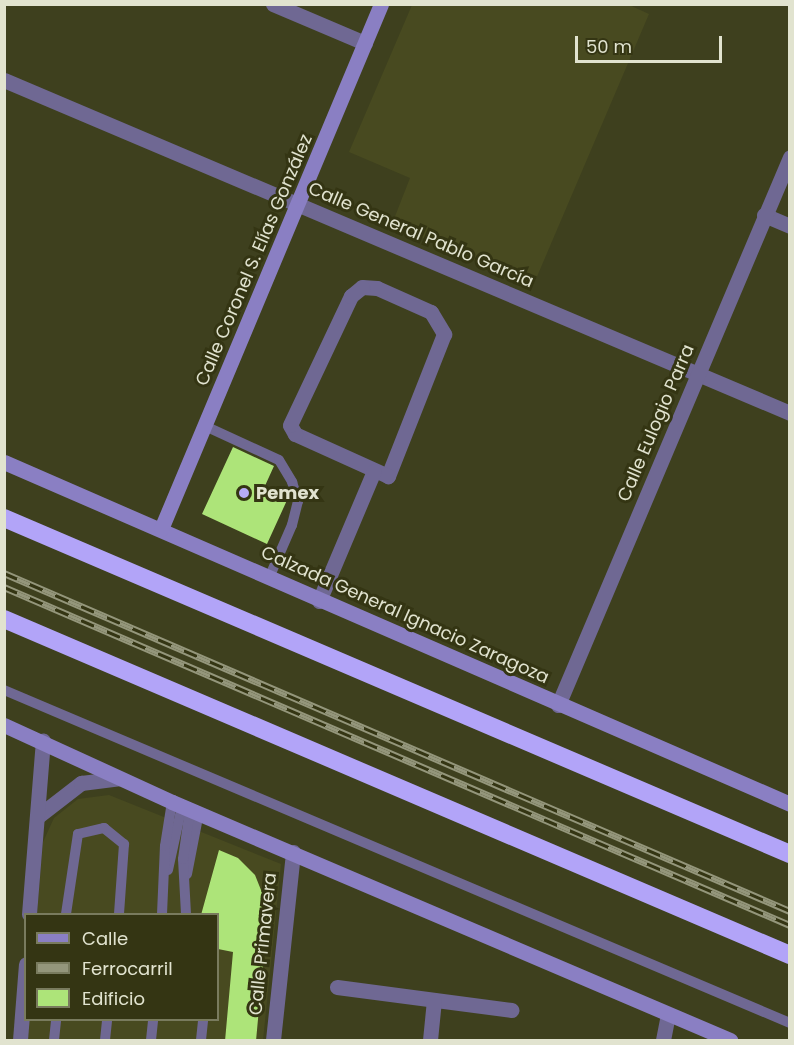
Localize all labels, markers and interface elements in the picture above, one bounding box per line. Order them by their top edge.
scale bar [578,24,725,62]
text: 50 m [586,34,632,59]
street label: Calle Coronel S. Elías González [191,131,317,389]
street label: Calle General Pablo García [305,178,537,292]
street label: Calle Eulogio Parra [613,341,699,505]
place label: Pemex [256,482,319,504]
marker: Pemex [237,486,251,500]
street label: Calzada General Ignacio Zaragoza [258,542,552,688]
street label: Calle Primavera [245,872,281,1016]
legend [24,913,219,1021]
text: Calle [82,926,128,951]
text: Ferrocarril [82,956,173,981]
text: Edificio [82,986,145,1011]

